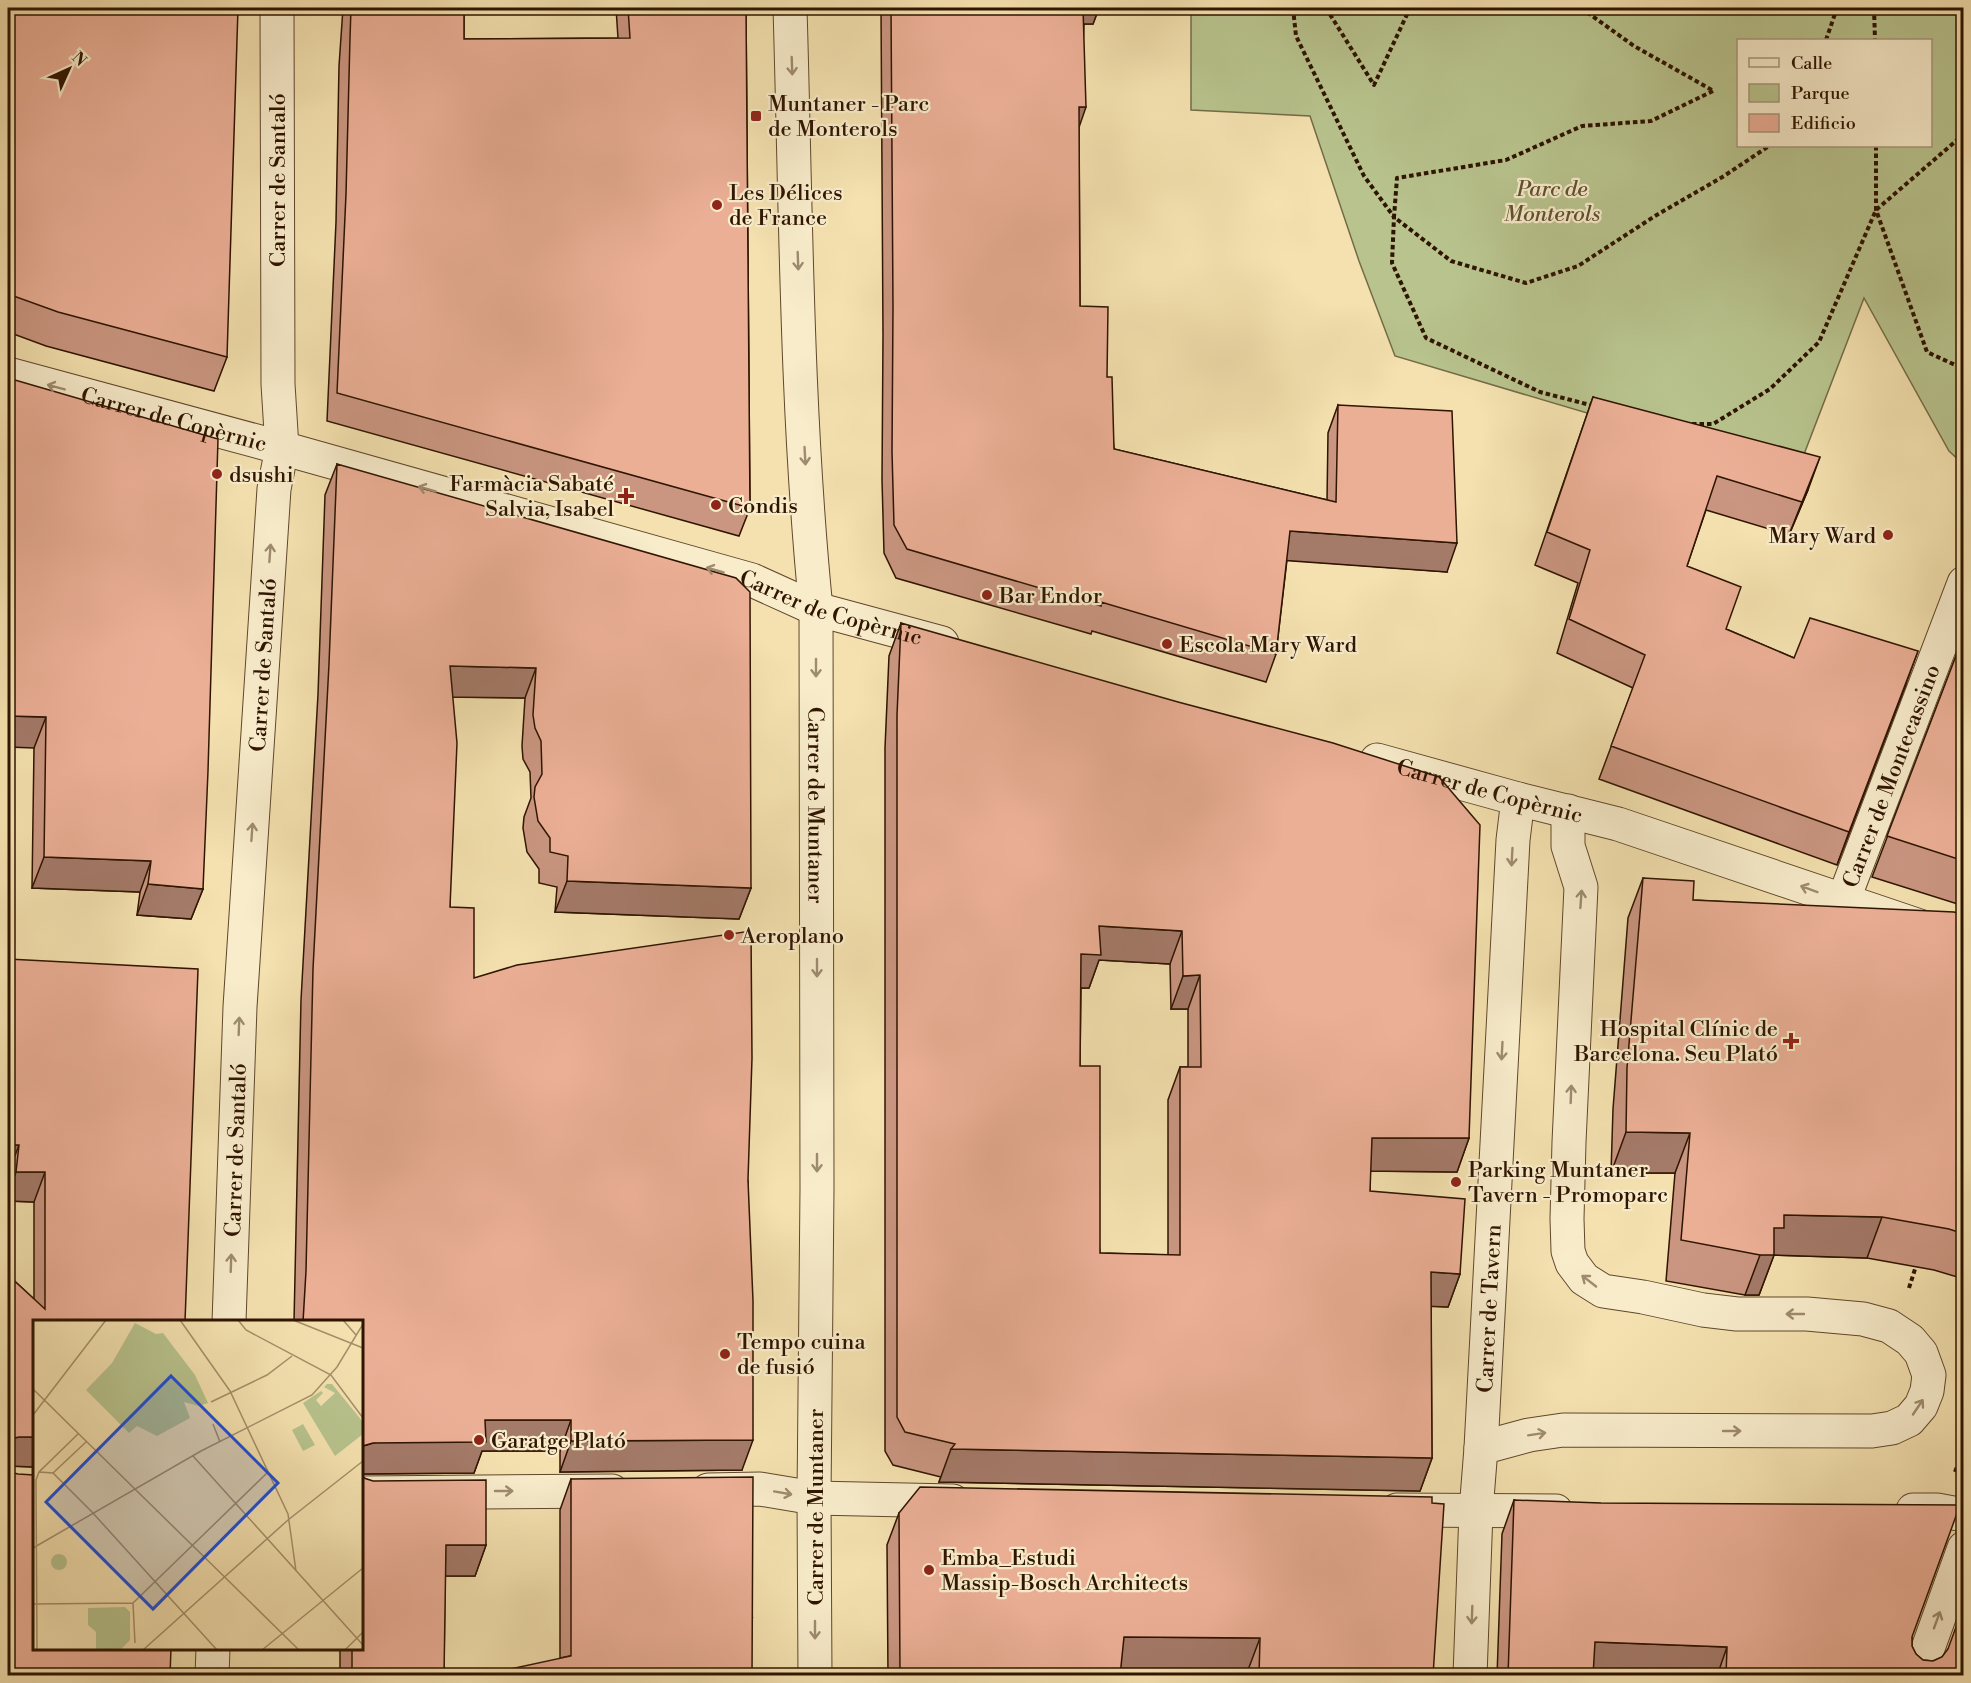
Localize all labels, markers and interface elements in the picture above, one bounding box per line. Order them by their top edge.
north arrow [39,39,99,99]
legend [1737,39,1932,147]
text: N [67,48,91,71]
text: Calle [1791,52,1832,75]
one-way arrow [786,55,797,75]
text: Parque [1791,82,1850,105]
place label: Muntaner - Parc de Monterols [768,91,929,143]
street label: Carrer de Santaló [265,93,292,267]
marker: Muntaner - Parc de Monterols [749,109,763,123]
text: Edificio [1791,112,1856,135]
park label: Parc de Monterols [1504,176,1600,228]
place label: Les Délices de France [729,180,843,232]
marker: Les Délices de France [710,198,724,212]
one-way arrow [792,250,803,270]
one-way arrow [47,381,66,392]
street label: Carrer de Copèrnic [78,382,270,458]
one-way arrow [799,445,810,465]
place label: dsushi [229,462,294,489]
marker: dsushi [210,467,224,481]
place label: Farmàcia Sabaté Salvia, Isabel [449,471,614,523]
one-way arrow [417,483,436,494]
marker: Farmàcia Sabaté Salvia, Isabel [619,489,633,503]
place label: Condis [728,493,798,520]
marker: Condis [709,498,723,512]
place label: Mary Ward [1768,523,1876,550]
marker: Mary Ward [1881,528,1895,542]
one-way arrow [265,544,276,564]
one-way arrow [706,564,725,575]
street label: Carrer de Copèrnic [737,565,925,652]
street label: Carrer de Santaló [245,577,283,753]
place label: Bar Endor [998,583,1102,610]
marker: Bar Endor [980,588,994,602]
place label: Escola Mary Ward [1179,632,1358,659]
marker: Escola Mary Ward [1160,637,1174,651]
one-way arrow [810,657,822,677]
street label: Carrer de Montecassino [1837,661,1947,892]
street label: Carrer de Muntaner [801,707,829,904]
street label: Carrer de Copèrnic [1393,754,1585,830]
one-way arrow [246,822,257,842]
one-way arrow [1507,846,1518,866]
one-way arrow [1800,882,1819,893]
one-way arrow [1575,889,1586,909]
place label: Aeroplano [740,923,844,950]
marker: Aeroplano [722,928,736,942]
one-way arrow [811,957,823,977]
place label: Hospital Clínic de Barcelona. Seu Plató [1573,1016,1778,1068]
one-way arrow [234,1017,245,1037]
marker: Hospital Clínic de Barcelona. Seu Plató [1782,1032,1800,1050]
one-way arrow [1496,1041,1507,1061]
street label: Carrer de Santaló [220,1063,253,1238]
one-way arrow [1566,1084,1577,1104]
one-way arrow [811,1152,823,1172]
place label: Parking Muntaner Tavern - Promoparc [1468,1157,1668,1209]
marker: Parking Muntaner Tavern - Promoparc [1449,1175,1463,1189]
street label: Carrer de Tavern [1472,1224,1508,1394]
one-way arrow [225,1254,236,1274]
one-way arrow [1581,1275,1597,1288]
one-way arrow [1786,1308,1806,1320]
inset map [33,1320,363,1650]
place label: Tempo cuina de fusió [737,1329,866,1381]
marker: Tempo cuina de fusió [718,1347,732,1361]
one-way arrow [1912,1400,1924,1416]
street label: Carrer de Muntaner [803,1409,830,1605]
one-way arrow [1721,1425,1741,1437]
place label: Garatge Plató [491,1428,626,1455]
one-way arrow [1527,1428,1547,1439]
marker: Garatge Plató [472,1433,486,1447]
one-way arrow [493,1486,513,1497]
one-way arrow [772,1488,792,1499]
place label: Emba_Estudi Massip-Bosch Architects [941,1545,1188,1597]
marker: Emba_Estudi Massip-Bosch Architects [922,1563,936,1577]
one-way arrow [1467,1605,1478,1625]
one-way arrow [1933,1611,1944,1630]
one-way arrow [809,1620,821,1640]

